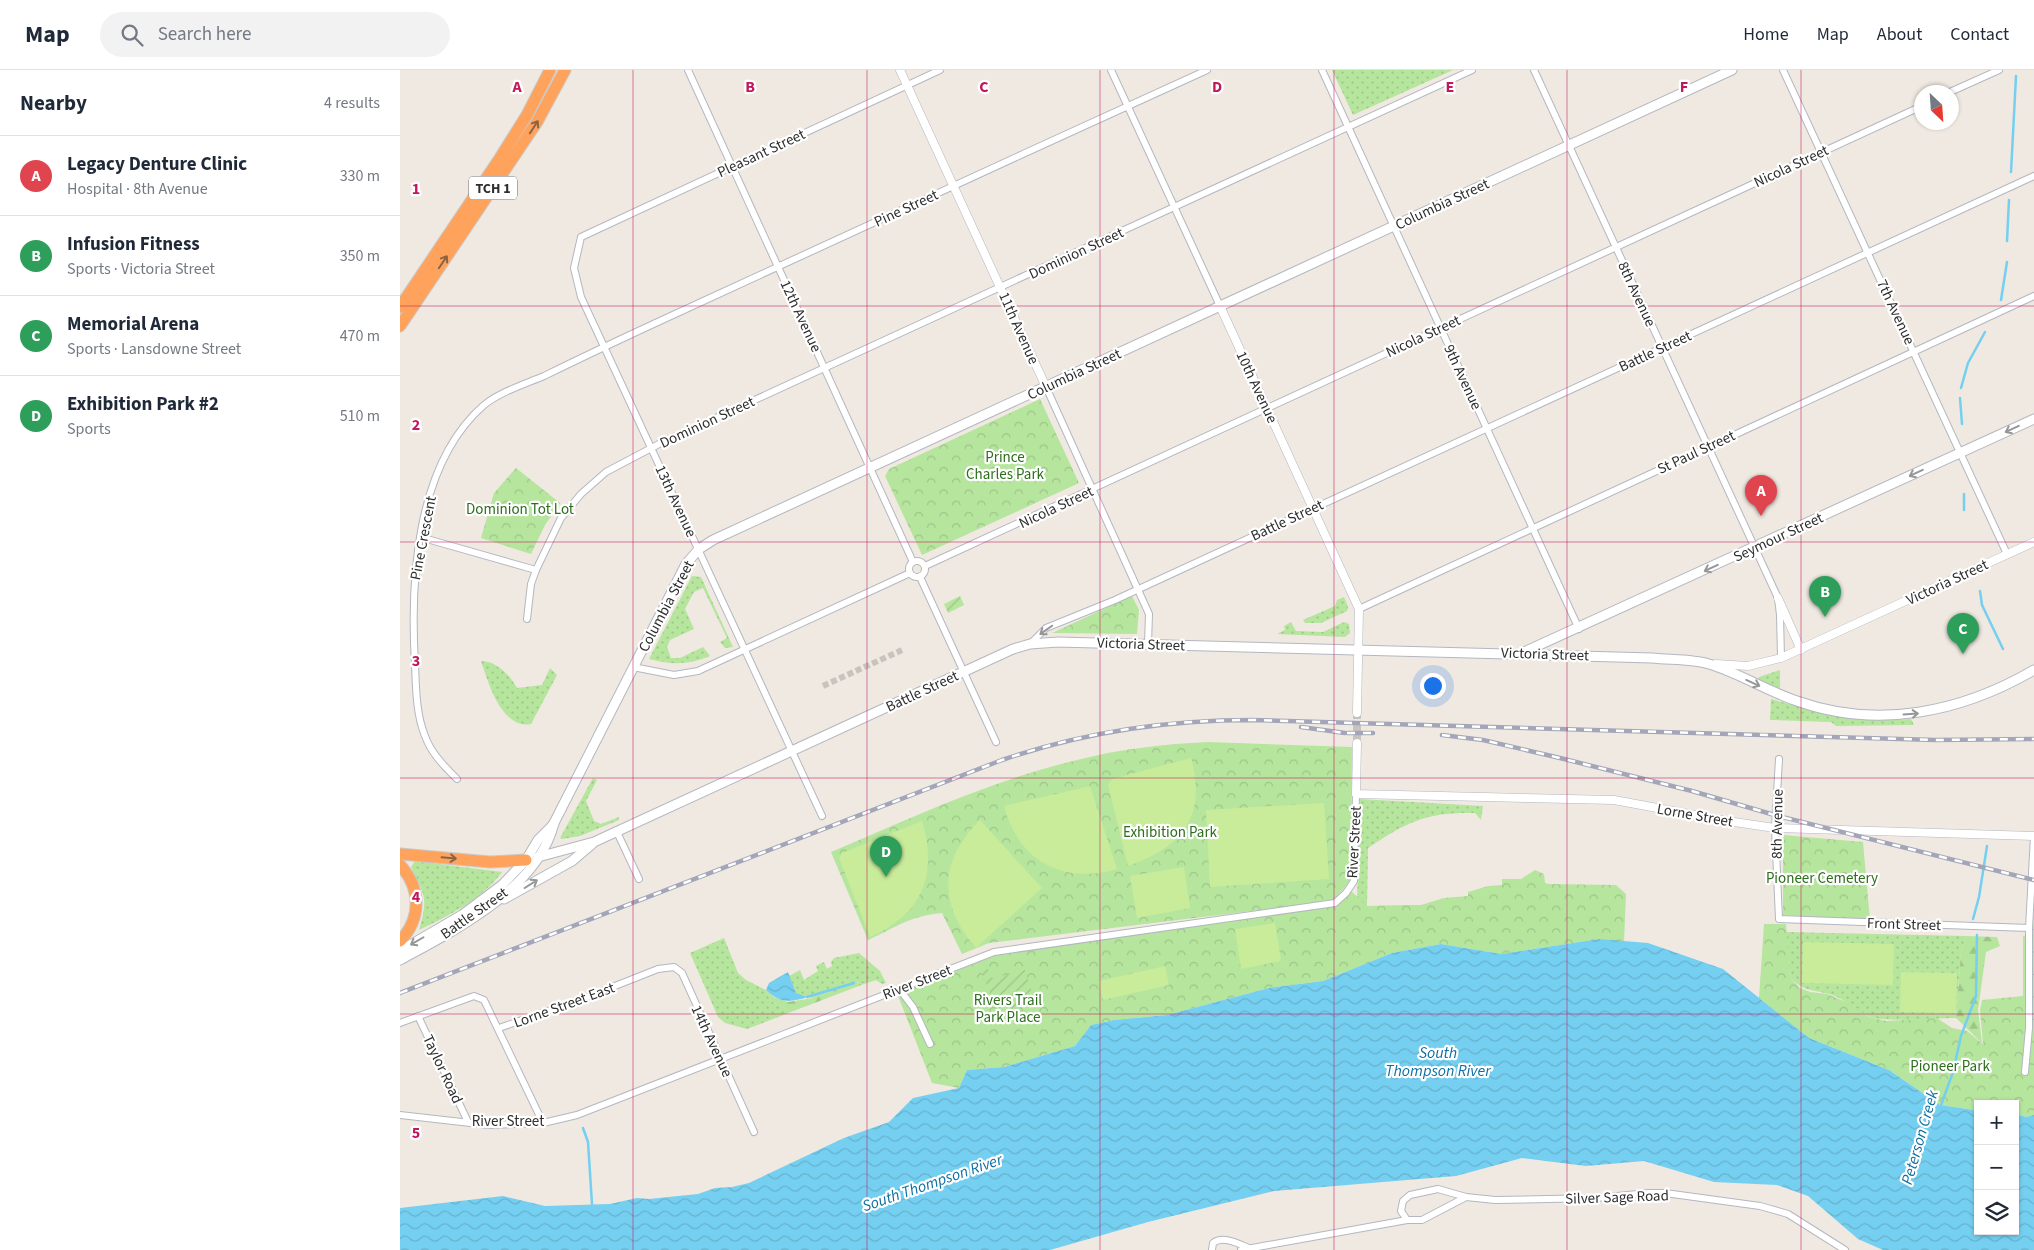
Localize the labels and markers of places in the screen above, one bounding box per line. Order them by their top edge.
pin: A [1745,475,1777,516]
pin: B [1809,576,1841,617]
pin: C [1947,613,1979,654]
pin: D [870,836,902,877]

